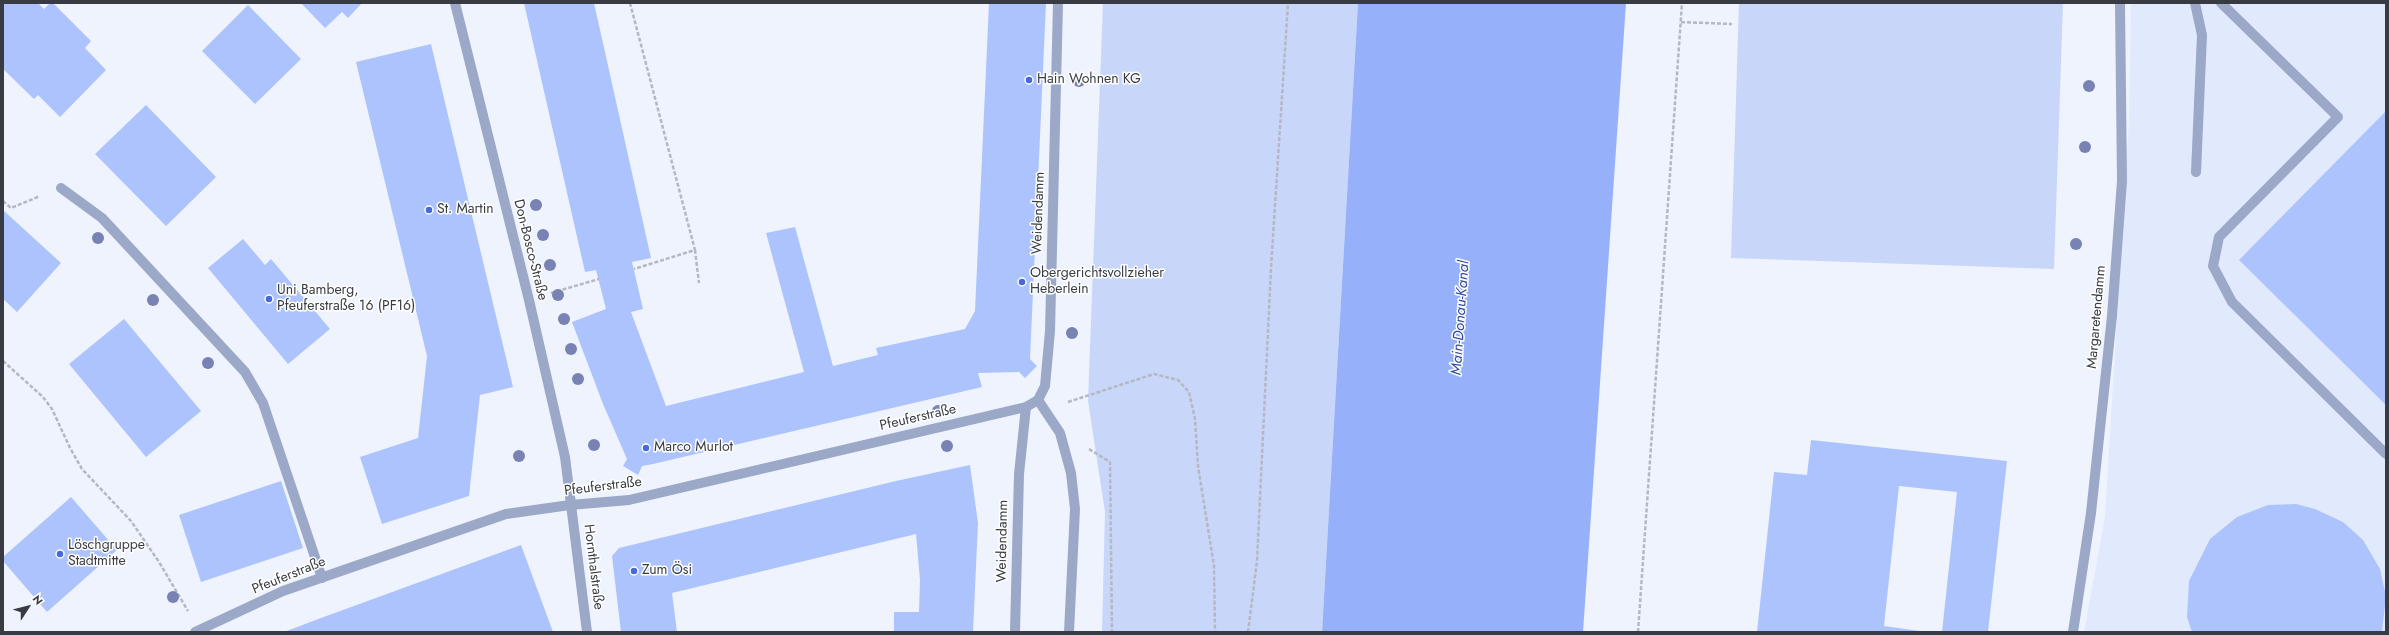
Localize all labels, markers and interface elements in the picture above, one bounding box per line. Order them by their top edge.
place label: Hain Wohnen KG [1037,72,1141,88]
marker: Hain Wohnen KG [1024,75,1034,85]
street label: Weidendamm [1029,171,1049,255]
street label: Don-Bosco-Straße [509,198,551,302]
place label: St. Martin [437,202,494,218]
marker: St. Martin [424,205,434,215]
water label: Main-Donau-Kanal [1448,260,1474,376]
street label: Margaretendamm [2084,265,2110,369]
place label: Obergerichtsvollzieher Heberlein [1030,266,1164,298]
marker: Obergerichtsvollzieher Heberlein [1017,277,1027,287]
place label: Uni Bamberg, Pfeuferstraße 16 (PF16) [277,283,415,316]
marker: Uni Bamberg, Pfeuferstraße 16 (PF16) [264,294,274,304]
street label: Pfeuferstraße [878,401,958,435]
place label: Marco Murlot [654,440,733,456]
marker: Marco Murlot [641,443,651,453]
street label: Pfeuferstraße [563,474,643,500]
street label: Weidendamm [994,500,1012,582]
street label: Hornthalstraße [579,523,607,611]
place label: Löschgruppe Stadtmitte [68,538,145,570]
marker: Löschgruppe Stadtmitte [55,549,65,559]
street label: Pfeuferstraße [250,554,328,598]
place label: Zum Ösi [642,563,692,579]
marker: Zum Ösi [629,566,639,576]
north arrow [8,587,48,627]
text: N [29,592,47,608]

